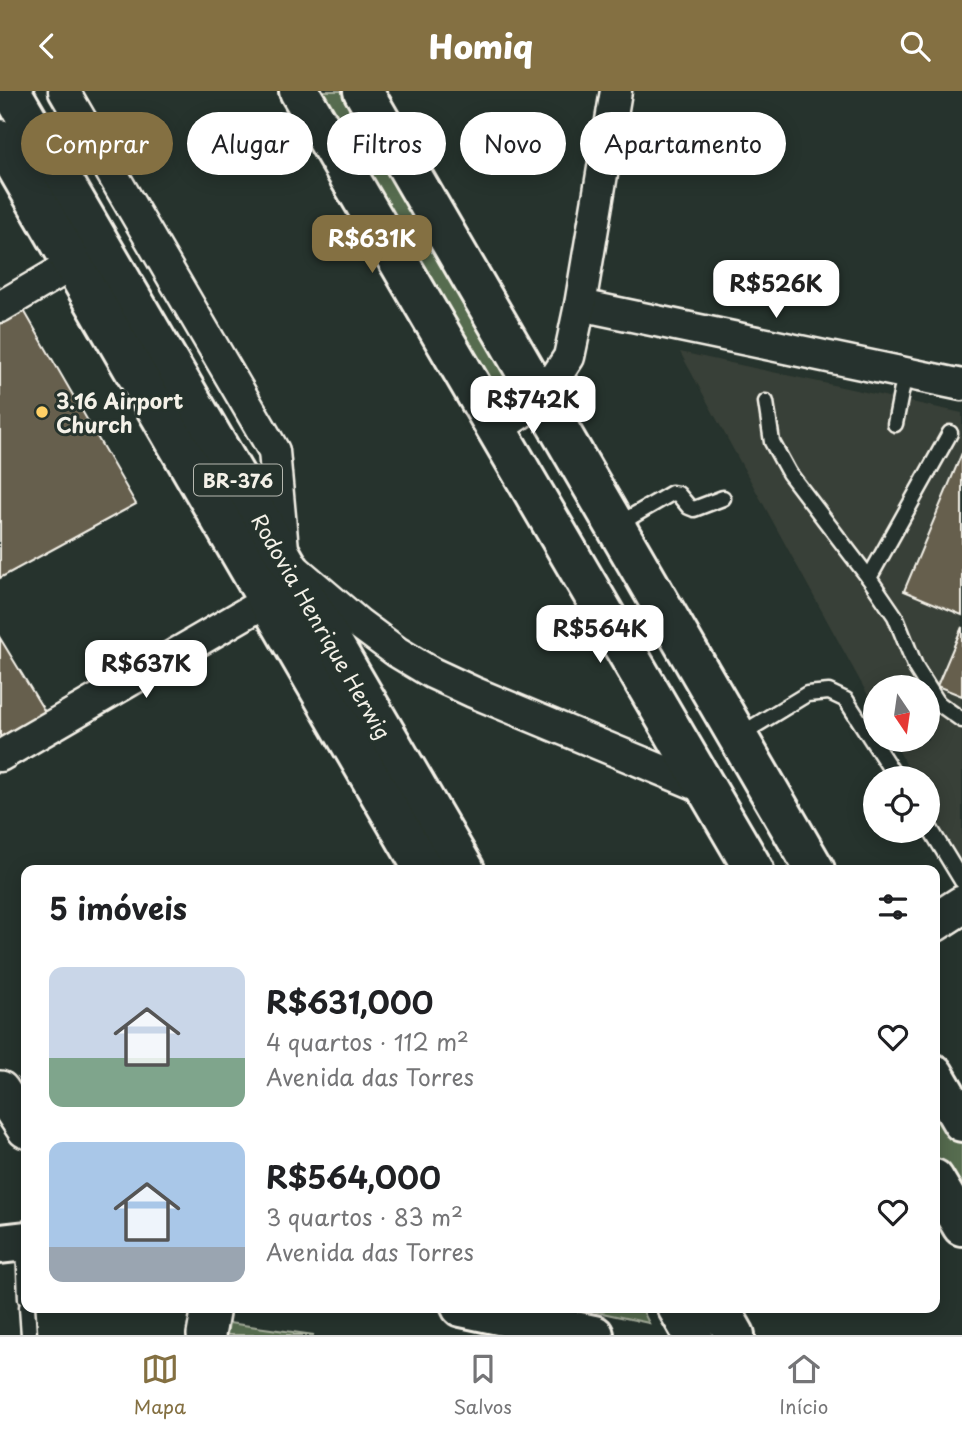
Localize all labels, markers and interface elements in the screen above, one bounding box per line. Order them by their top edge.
text: Homiq [429,22,533,70]
icon: back [28,27,66,65]
icon: search [896,27,934,65]
chip: Comprar [21,112,173,175]
chip: Alugar [187,112,313,175]
chip: Filtros [327,112,446,175]
chip: Novo [460,112,566,175]
chip: Apartamento [580,112,786,175]
pin: R$631K [315,215,429,275]
text: R$631K [328,220,416,255]
pin: R$526K [719,261,833,320]
text: R$526K [729,265,823,300]
pin: R$742K [476,377,590,436]
text: R$742K [486,381,580,416]
place label: 3.16 Airport Church [56,384,183,440]
marker: 3.16 Airport Church [34,404,50,420]
road number: BR-376 [194,465,282,495]
street label: Rodovia Henrique Herwig [244,507,400,745]
pin: R$564K [543,605,657,665]
text: R$564K [552,610,648,645]
pin: R$637K [89,641,203,700]
text: R$637K [101,645,191,680]
north arrow [863,675,940,753]
map controls [863,675,940,843]
button: locate [863,766,940,843]
text: 5 imóveis [49,885,187,930]
icon: filters [874,888,912,926]
text: R$631,000 [266,979,433,1024]
icon: home [105,995,189,1079]
icon: heart [874,1018,912,1056]
text: 4 quartos · 112 m² [266,1024,469,1059]
text: Avenida das Torres [266,1059,474,1094]
text: R$564,000 [266,1154,441,1199]
icon: home [105,1170,189,1254]
icon: heart [874,1193,912,1231]
text: 3 quartos · 83 m² [266,1199,463,1234]
text: Avenida das Torres [266,1234,474,1269]
tab: Mapa [134,1350,186,1420]
tab: Salvos [453,1350,512,1420]
tab: Início [779,1350,828,1420]

